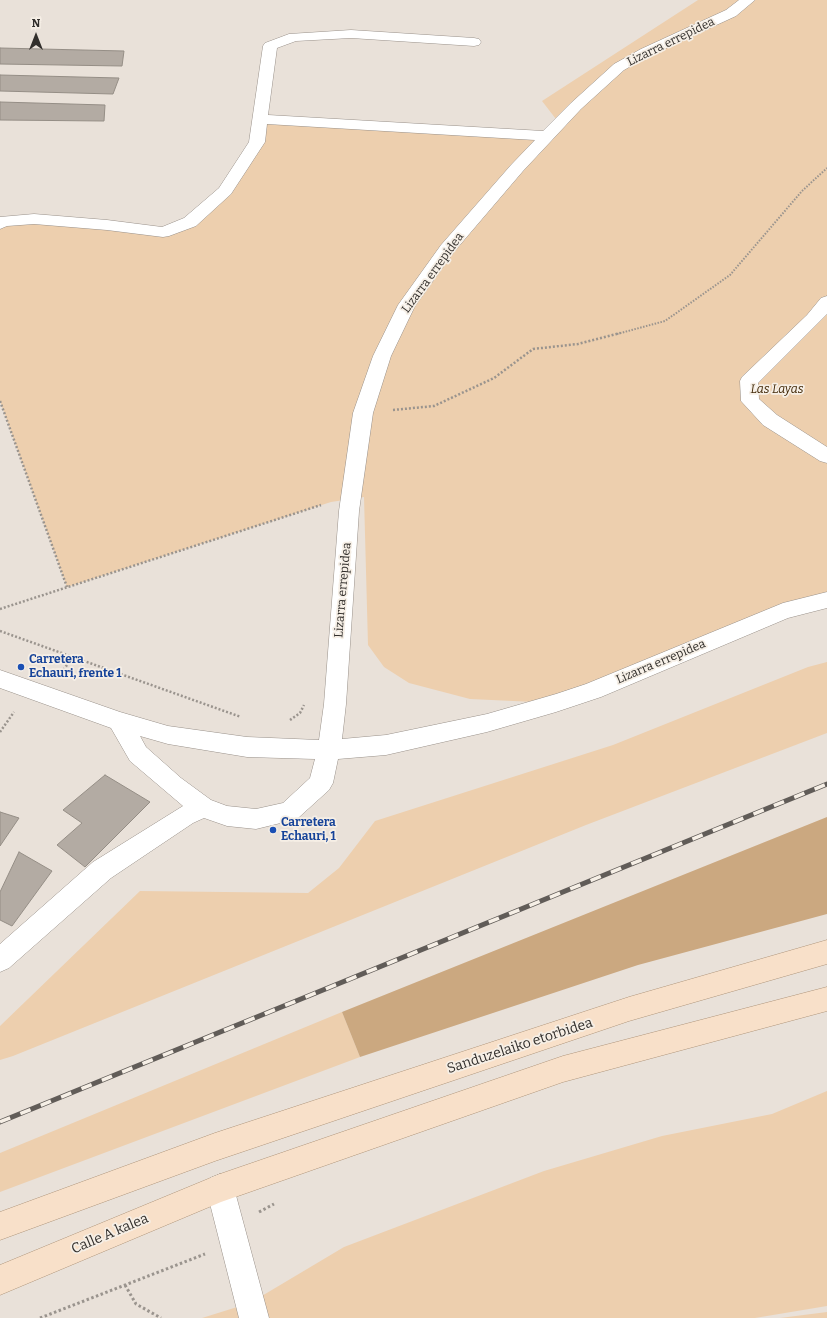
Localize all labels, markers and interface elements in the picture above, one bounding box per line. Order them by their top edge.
street label: Lizarra errepidea [625,15,717,69]
north arrow [16,16,56,56]
text: N [32,17,40,30]
street label: Lizarra errepidea [399,230,467,316]
park label: Las Layas [751,383,803,397]
street label: Lizarra errepidea [332,542,354,638]
street label: Lizarra errepidea [614,637,708,687]
place label: Carretera Echauri, frente 1 [29,653,121,681]
marker: Carretera Echauri, frente 1 [16,662,26,672]
place label: Carretera Echauri, 1 [281,816,336,844]
marker: Carretera Echauri, 1 [268,825,278,835]
street label: Sanduzelaiko etorbidea [445,1014,595,1078]
street label: Calle A kalea [69,1210,151,1258]

